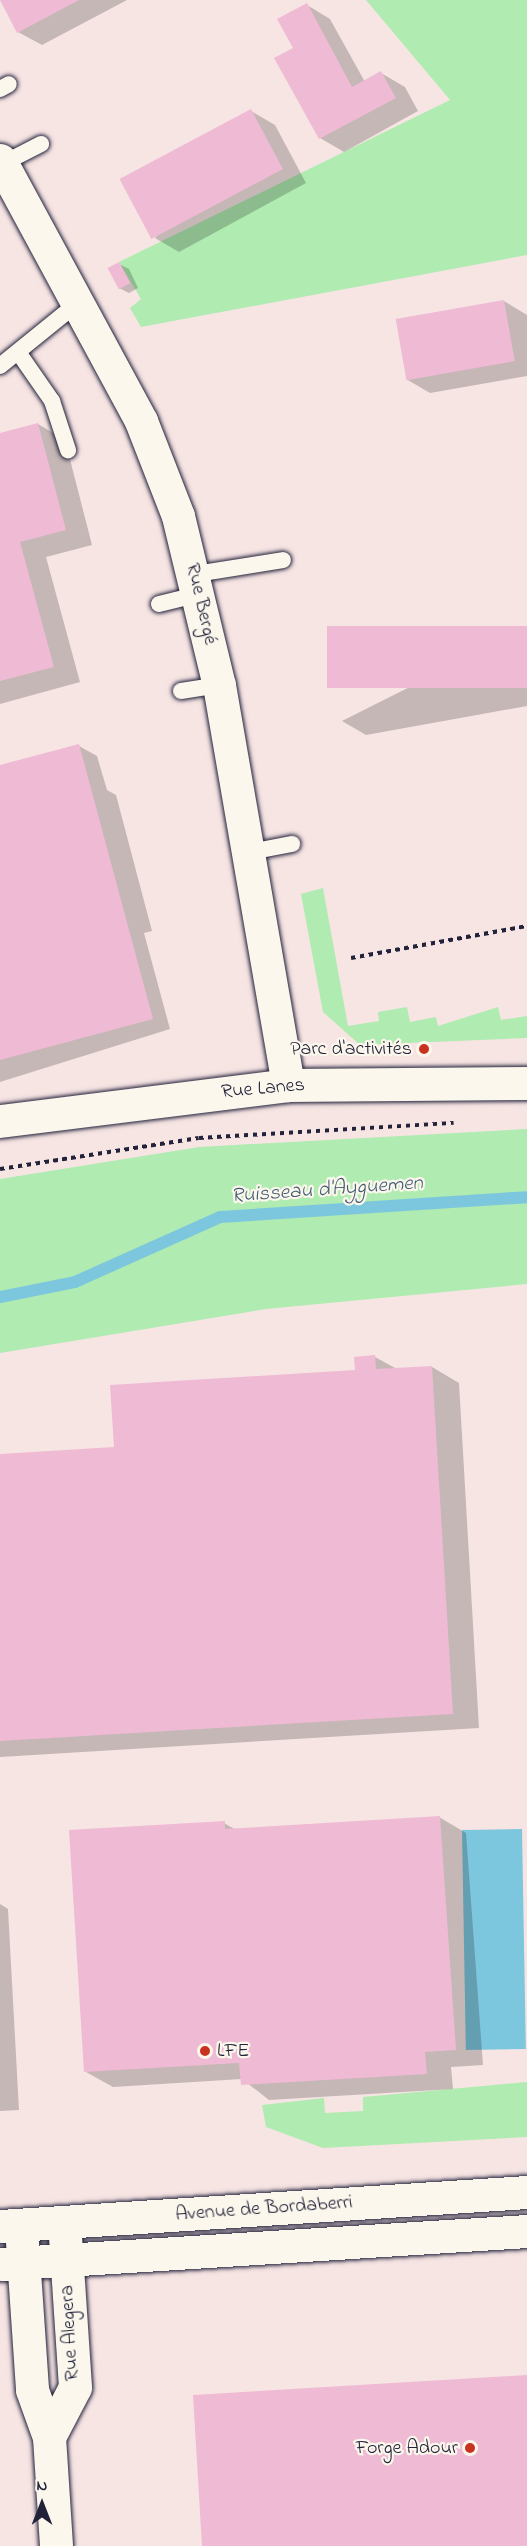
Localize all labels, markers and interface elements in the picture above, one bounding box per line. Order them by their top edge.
street label: Rue Bergé [180,561,222,647]
place label: Parc d'activités [290,1037,412,1061]
marker: Parc d'activités [417,1042,431,1056]
street label: Rue Lanes [220,1073,306,1105]
water label: Ruisseau d'Ayguemen [230,1171,424,1209]
place label: LFE [217,2039,249,2063]
marker: LFE [198,2044,212,2058]
street label: Avenue de Bordaberri [175,2191,353,2227]
street label: Rue Alegera [56,2284,84,2382]
place label: Forge Adour [356,2436,458,2460]
marker: Forge Adour [463,2441,477,2455]
north arrow [12,2474,72,2534]
text: N [37,2474,47,2498]

